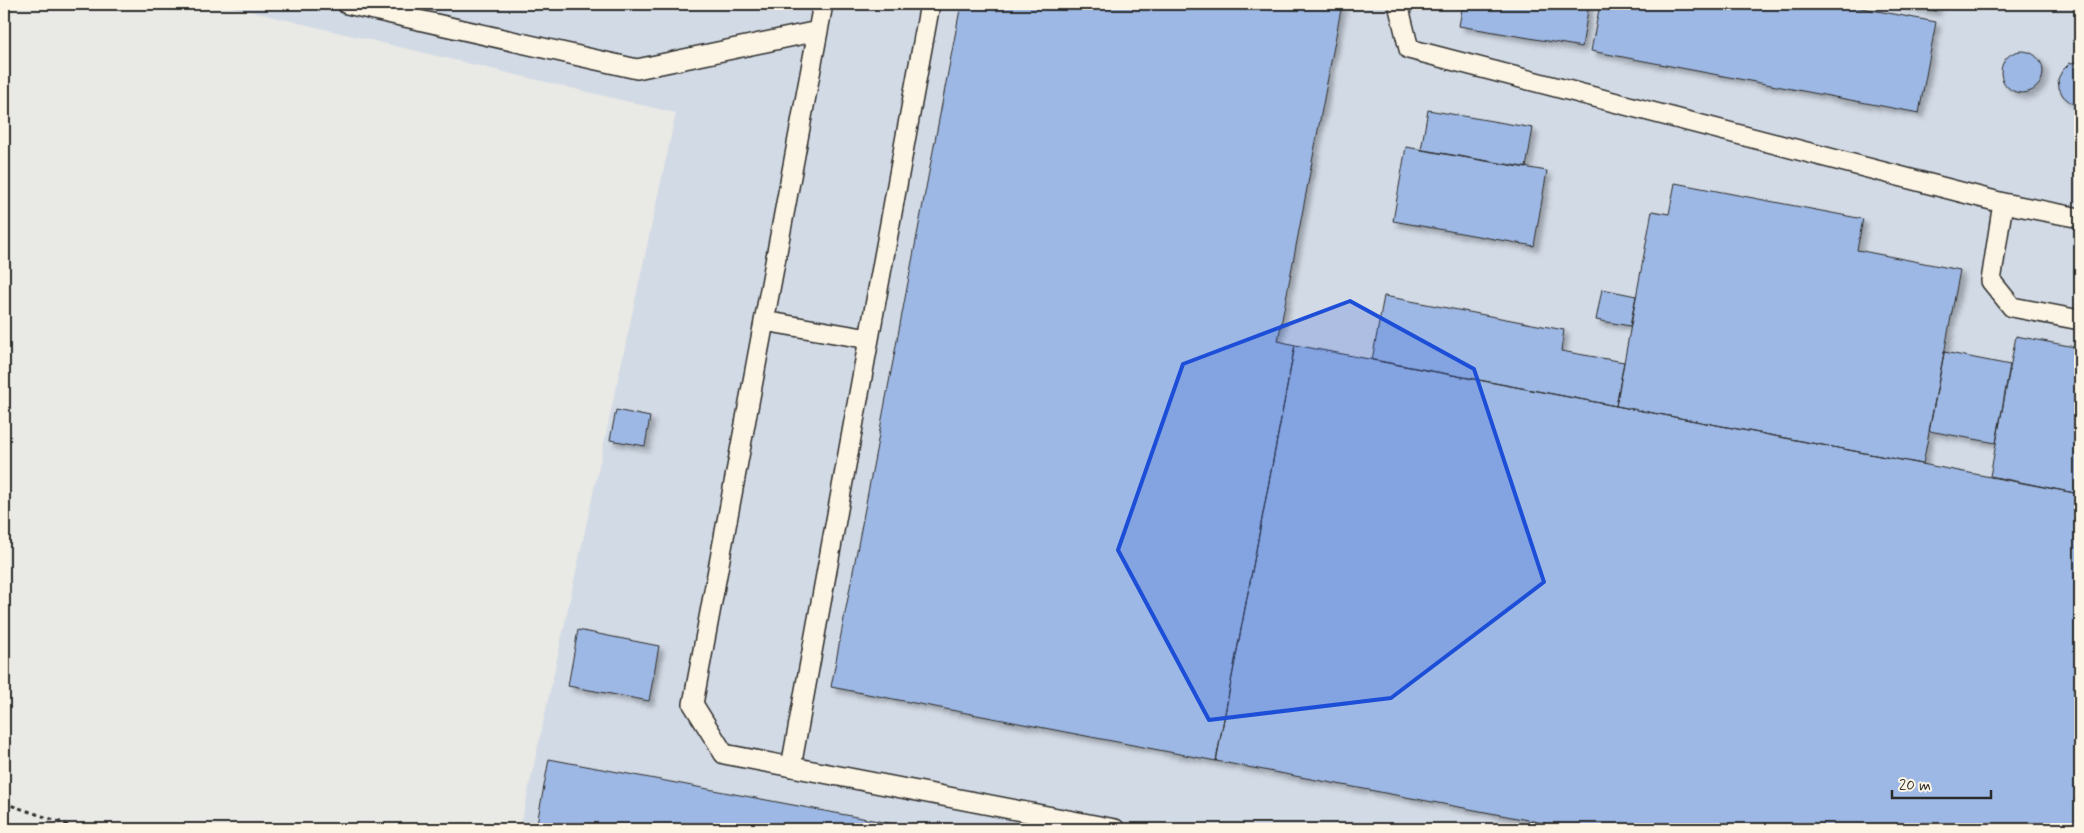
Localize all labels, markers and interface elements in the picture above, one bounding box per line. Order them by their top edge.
scale bar [1892,768,1990,800]
text: 20 m [1899,776,1931,796]

